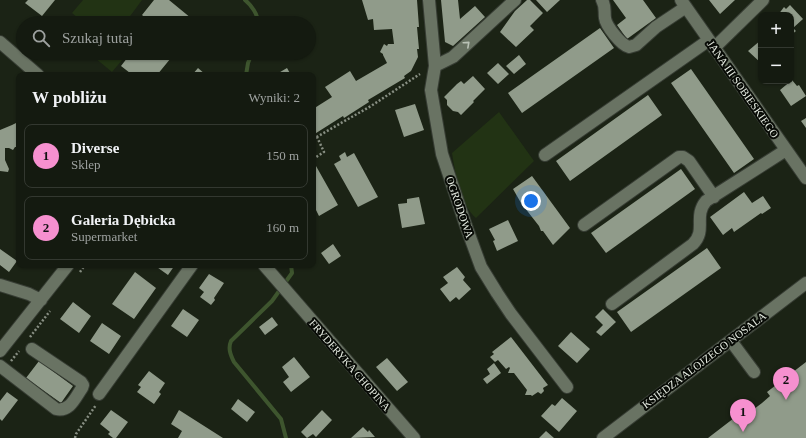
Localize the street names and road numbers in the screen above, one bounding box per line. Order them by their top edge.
street label: JANA III SOBIESKIEGO [705,38,781,140]
street label: OGRODOWA [444,175,476,239]
street label: KSIĘDZA ALOJZEGO NOSALA [640,309,768,411]
street label: FRYDERYKA CHOPINA [307,317,393,413]

